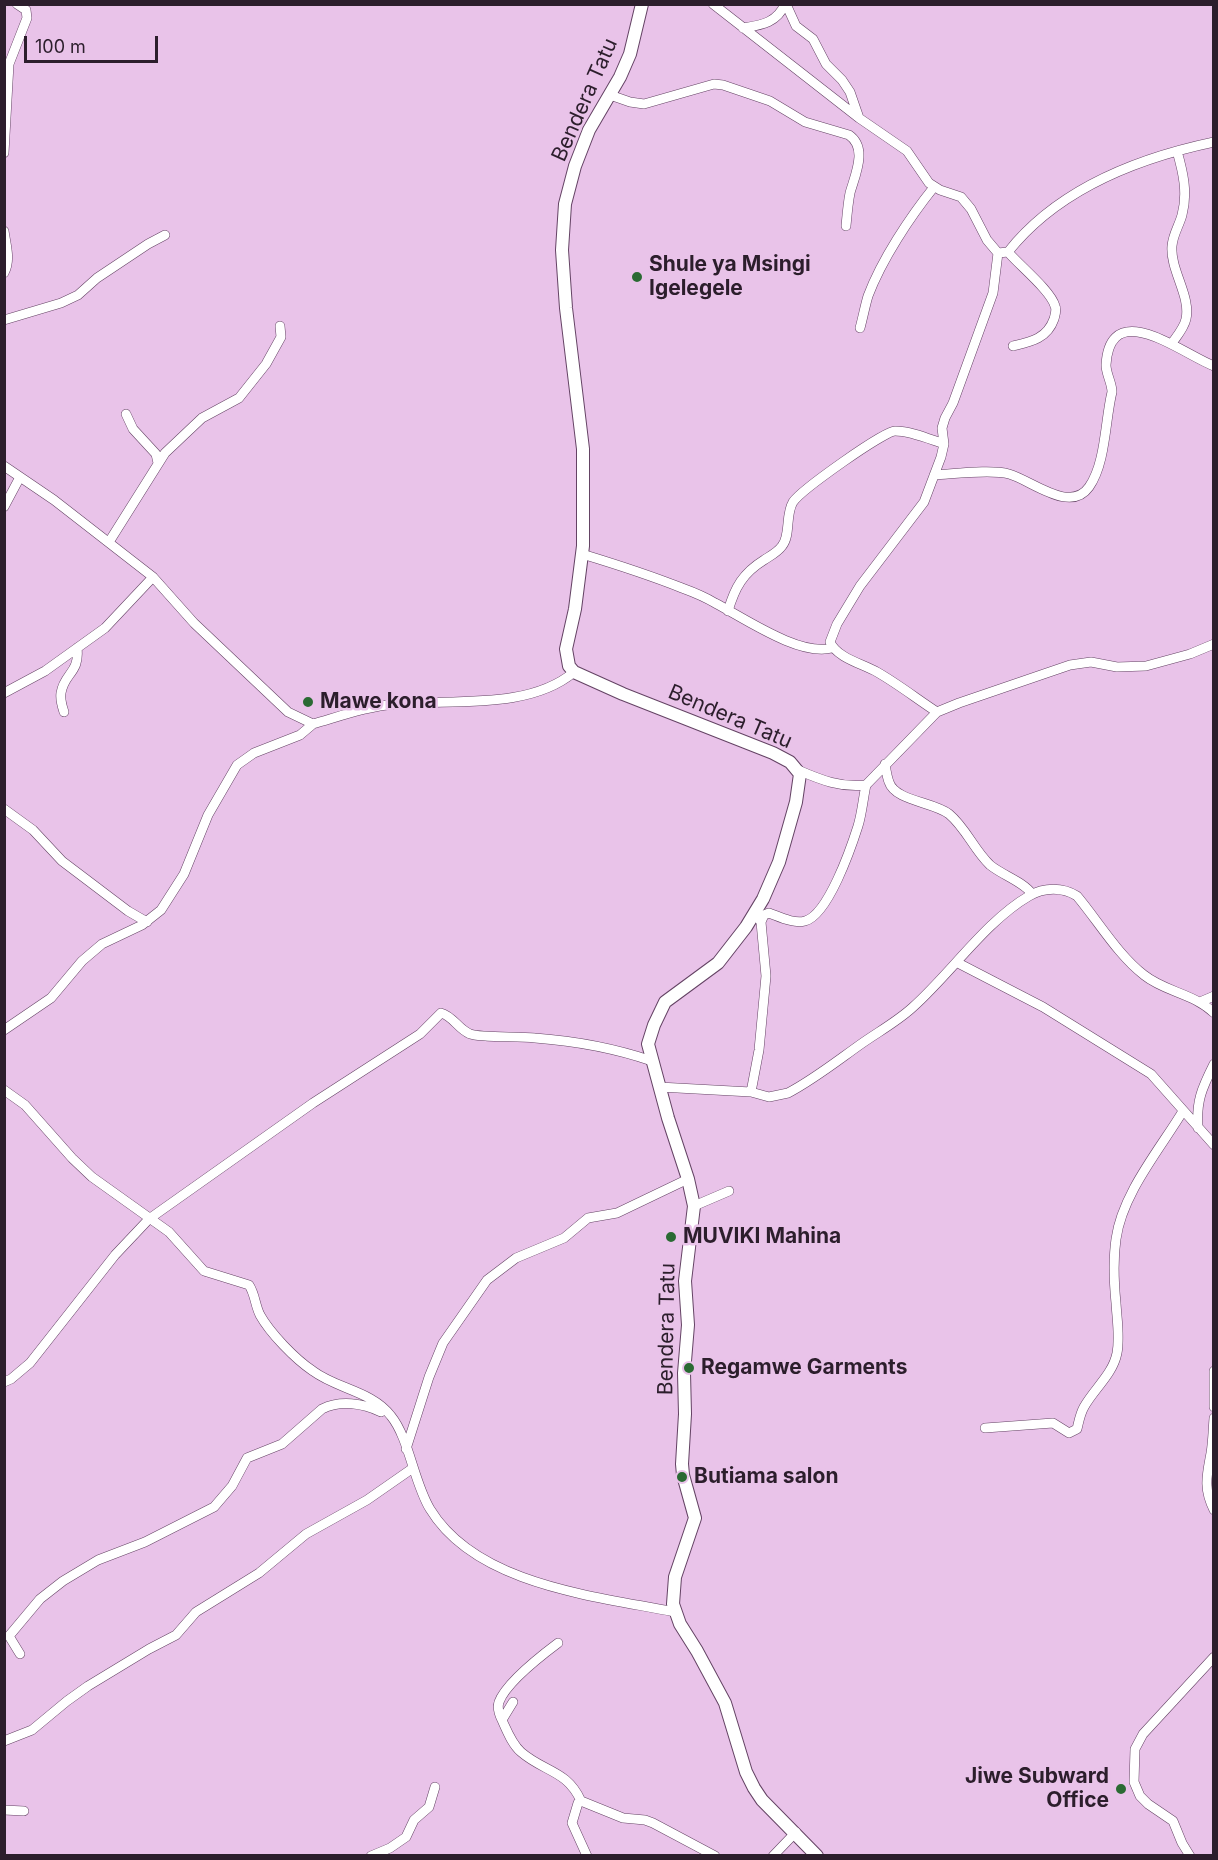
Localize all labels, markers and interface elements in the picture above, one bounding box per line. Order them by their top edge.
scale bar [27,24,160,62]
street label: Bendera Tatu [547,34,623,166]
text: 100 m [35,36,86,57]
place label: Shule ya Msingi Igelegele [649,252,811,302]
marker: Shule ya Msingi Igelegele [630,270,644,284]
street label: Bendera Tatu [664,680,796,754]
place label: Mawe kona [320,689,437,715]
marker: Mawe kona [301,695,315,709]
place label: MUVIKI Mahina [683,1224,841,1250]
marker: MUVIKI Mahina [664,1230,678,1244]
street label: Bendera Tatu [653,1263,681,1395]
place label: Regamwe Garments [701,1355,907,1381]
marker: Regamwe Garments [682,1361,696,1375]
place label: Butiama salon [694,1464,838,1490]
marker: Butiama salon [675,1470,689,1484]
place label: Jiwe Subward Office [965,1764,1109,1814]
marker: Jiwe Subward Office [1114,1782,1128,1796]

